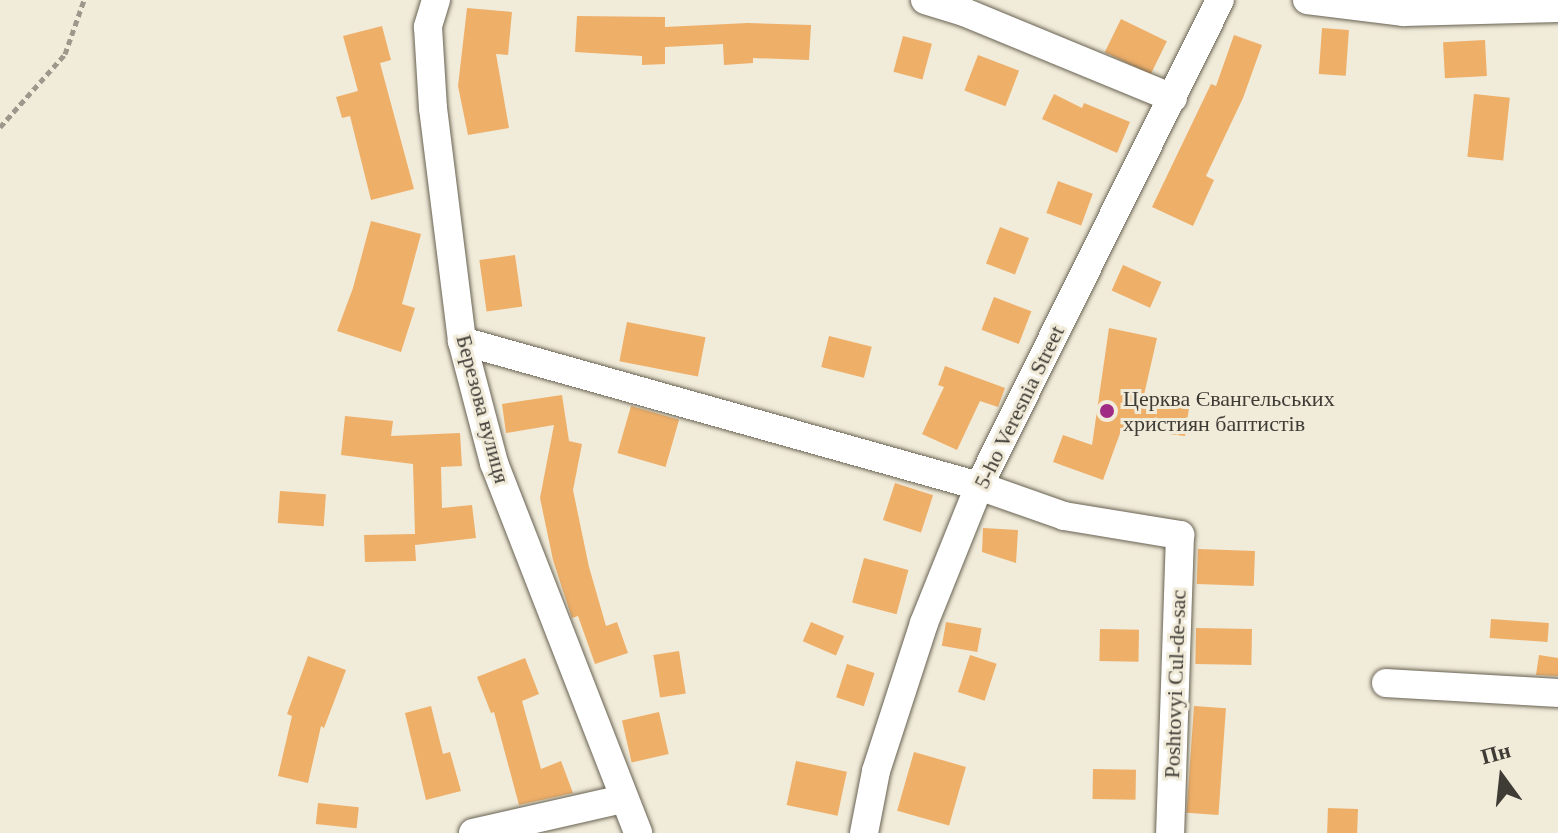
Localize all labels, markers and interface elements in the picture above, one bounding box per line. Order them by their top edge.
street label: 5-ho Veresnia Street [968,321,1070,493]
street label: Березова вулиця [450,332,516,486]
place label: Церква Євангельських християн баптистів [1123,385,1335,436]
marker: Церква Євангельських християн баптистів [1098,402,1116,420]
street label: Poshtovyi Cul-de-sac [1159,589,1191,779]
north arrow [1462,737,1542,817]
text: Пн [1478,737,1513,769]

